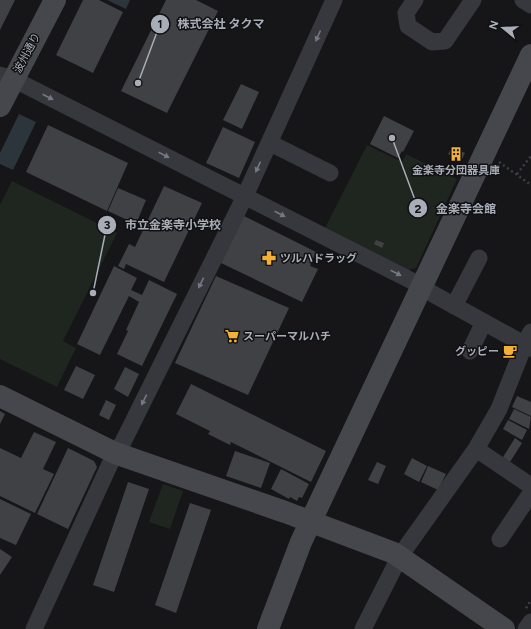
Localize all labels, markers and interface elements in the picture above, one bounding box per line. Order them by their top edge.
north arrow [483,8,523,48]
callout: 株式会社 タクマ [150,12,273,36]
text: 1 [157,17,163,31]
text: 株式会社 タクマ [178,17,264,31]
text: N [486,19,501,31]
one-way arrow [315,30,321,41]
street label: 波州通り [11,31,43,75]
one-way arrow [42,94,54,100]
building icon: 金楽寺分団器具庫 [448,146,464,162]
one-way arrow [158,152,170,159]
one-way arrow [255,161,261,172]
place label: 金楽寺分団器具庫 [412,164,500,177]
callout: 金楽寺会館 [408,196,504,220]
text: 2 [415,202,422,216]
text: 金楽寺会館 [436,202,496,216]
one-way arrow [274,211,286,217]
callout: 市立金楽寺小学校 [97,213,229,237]
text: 3 [104,218,111,232]
text: 市立金楽寺小学校 [125,218,221,232]
pharmacy icon: ツルハドラッグ [261,250,277,266]
place label: ツルハドラッグ [280,252,357,265]
one-way arrow [390,270,402,276]
one-way arrow [198,278,204,289]
supermarket icon: スーパーマルハチ [224,328,240,344]
place label: スーパーマルハチ [243,330,331,343]
cafe icon: グッピー [502,343,518,359]
place label: グッピー [455,345,499,358]
one-way arrow [141,394,147,406]

